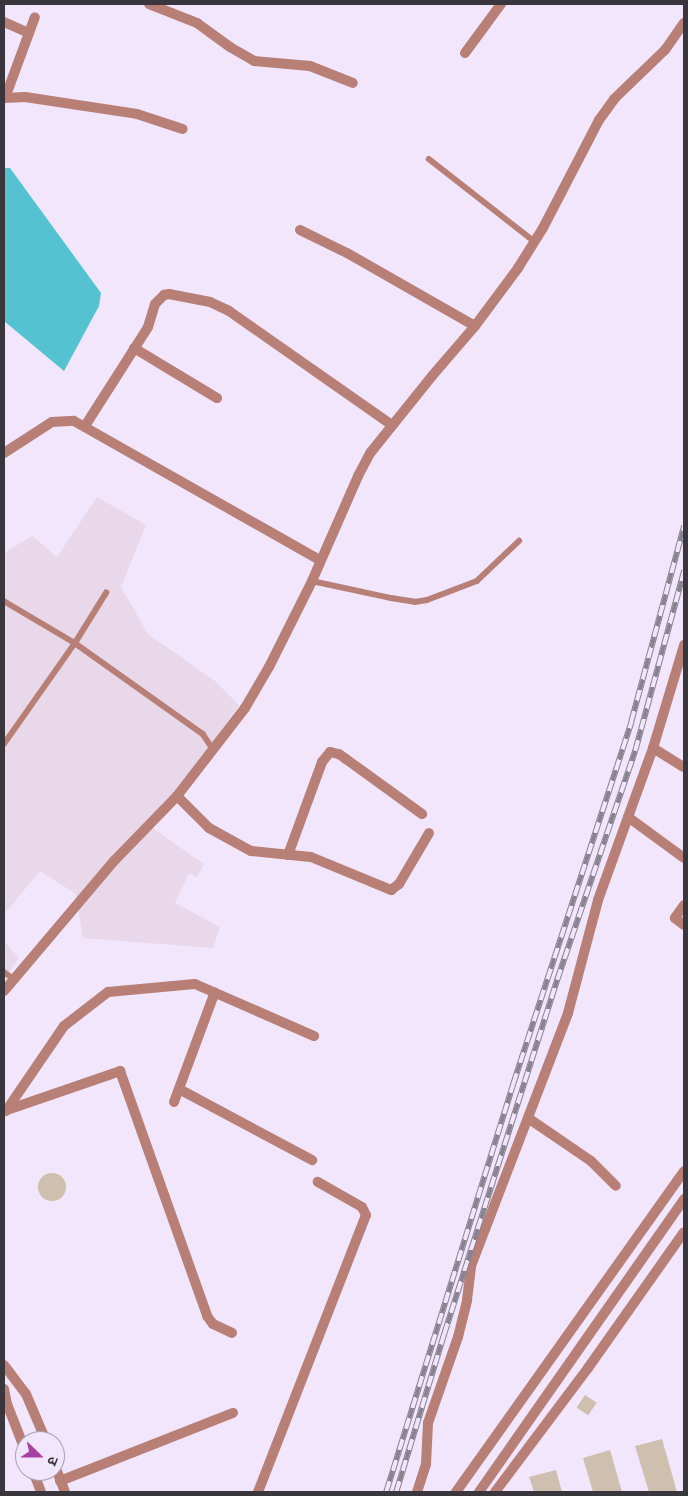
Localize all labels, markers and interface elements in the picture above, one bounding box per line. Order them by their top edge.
north arrow [15,1431,65,1481]
text: उ [43,1454,64,1469]

